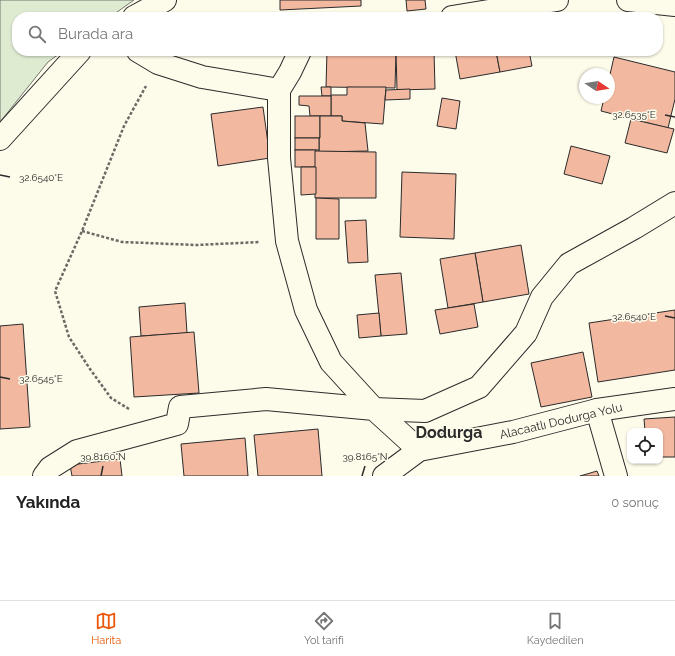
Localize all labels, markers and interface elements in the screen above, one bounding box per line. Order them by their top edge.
search box [12,12,663,56]
icon: search [26,23,48,45]
text: Burada ara [58,25,133,43]
north arrow [579,68,615,104]
text: 32.6535°E [612,109,656,120]
text: 32.6540°E [19,172,63,183]
text: 32.6540°E [612,311,656,322]
text: 32.6545°E [19,373,63,384]
street label: Alacaatlı Dodurga Yolu [498,400,624,442]
district label: Dodurga [416,423,482,442]
map controls [627,428,663,464]
button: locate [627,428,663,464]
text: 39.8160°N [80,451,126,462]
text: 39.8165°N [342,451,388,462]
text: Yakında [16,492,80,512]
text: 0 sonuç [611,495,659,510]
tab: Harita [91,610,121,647]
tab: Yol tarifi [304,610,344,647]
tab: Kaydedilen [527,610,584,647]

